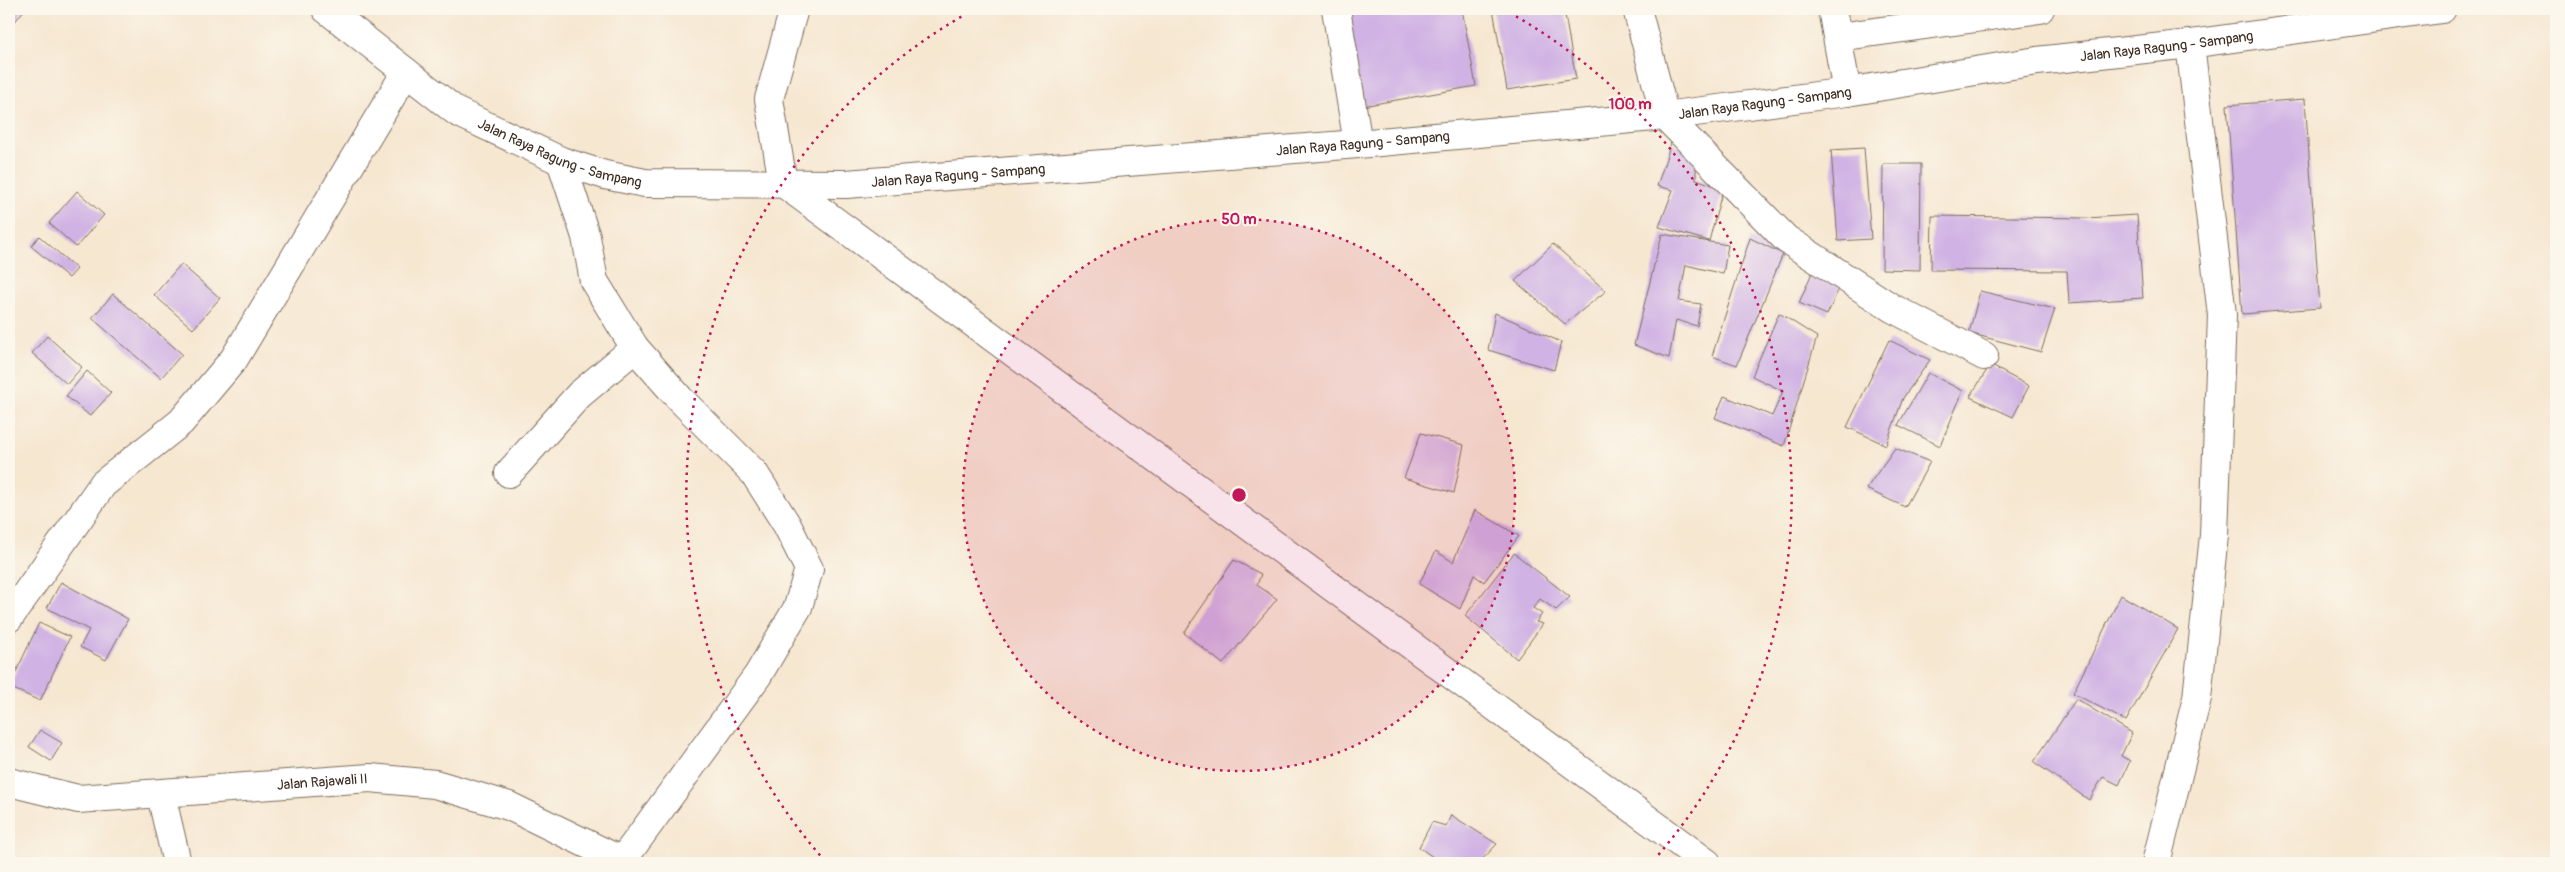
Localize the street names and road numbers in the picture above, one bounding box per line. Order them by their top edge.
street label: Jalan Raya Ragung - Sampang [2079,27,2254,65]
street label: Jalan Raya Ragung - Sampang [1677,83,1853,123]
street label: Jalan Raya Ragung - Sampang [475,115,643,191]
street label: Jalan Raya Ragung - Sampang [1275,127,1450,159]
street label: Jalan Raya Ragung - Sampang [870,160,1046,191]
street label: Jalan Rajawali II [276,770,368,793]

